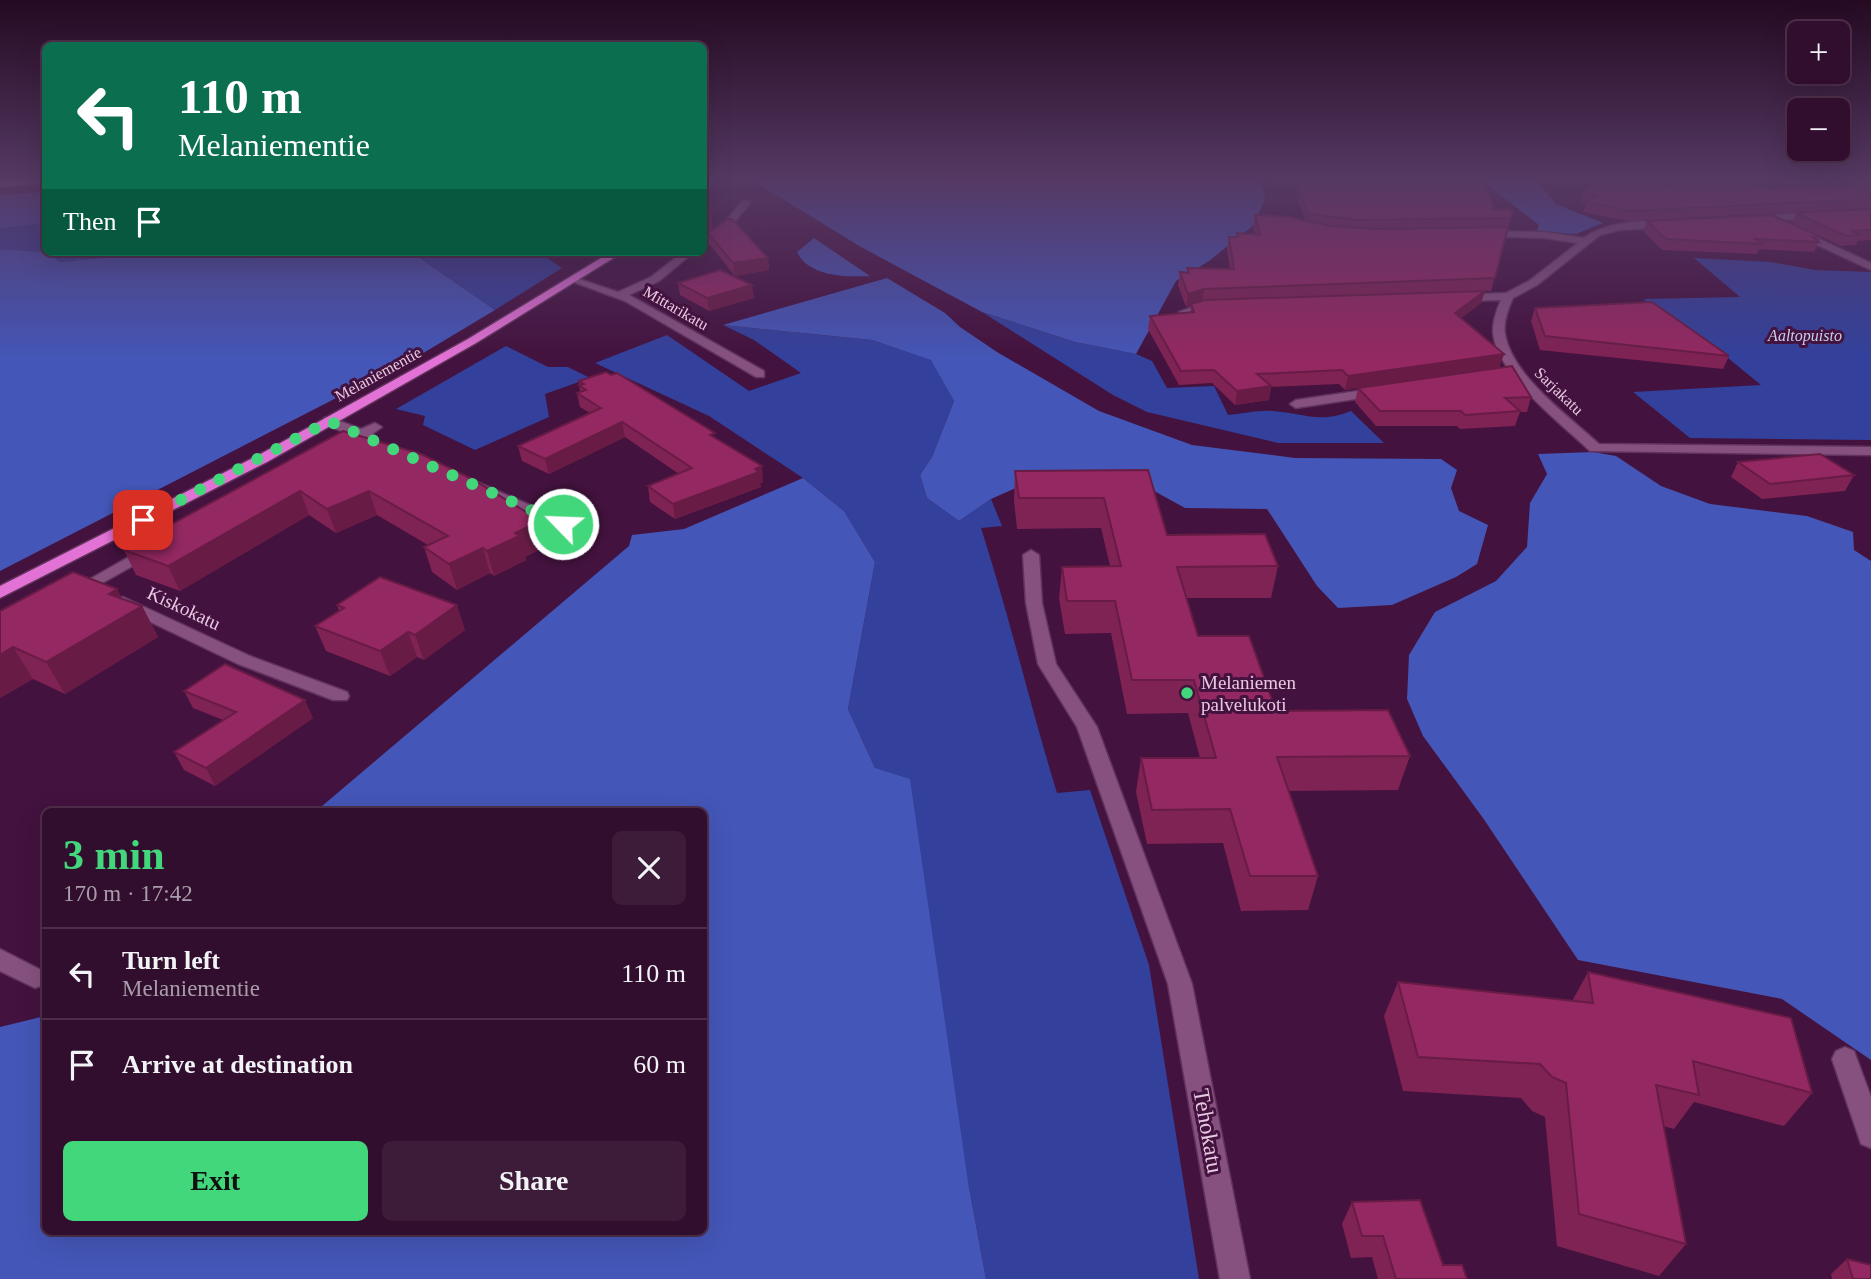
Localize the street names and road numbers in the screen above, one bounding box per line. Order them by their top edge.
street label: Mittarikatu [641,283,711,333]
street label: Melaniementie [332,343,424,405]
street label: Sarjakatu [1531,364,1587,419]
street label: Kiskokatu [144,582,224,634]
street label: Tehokatu [1188,1087,1228,1176]

